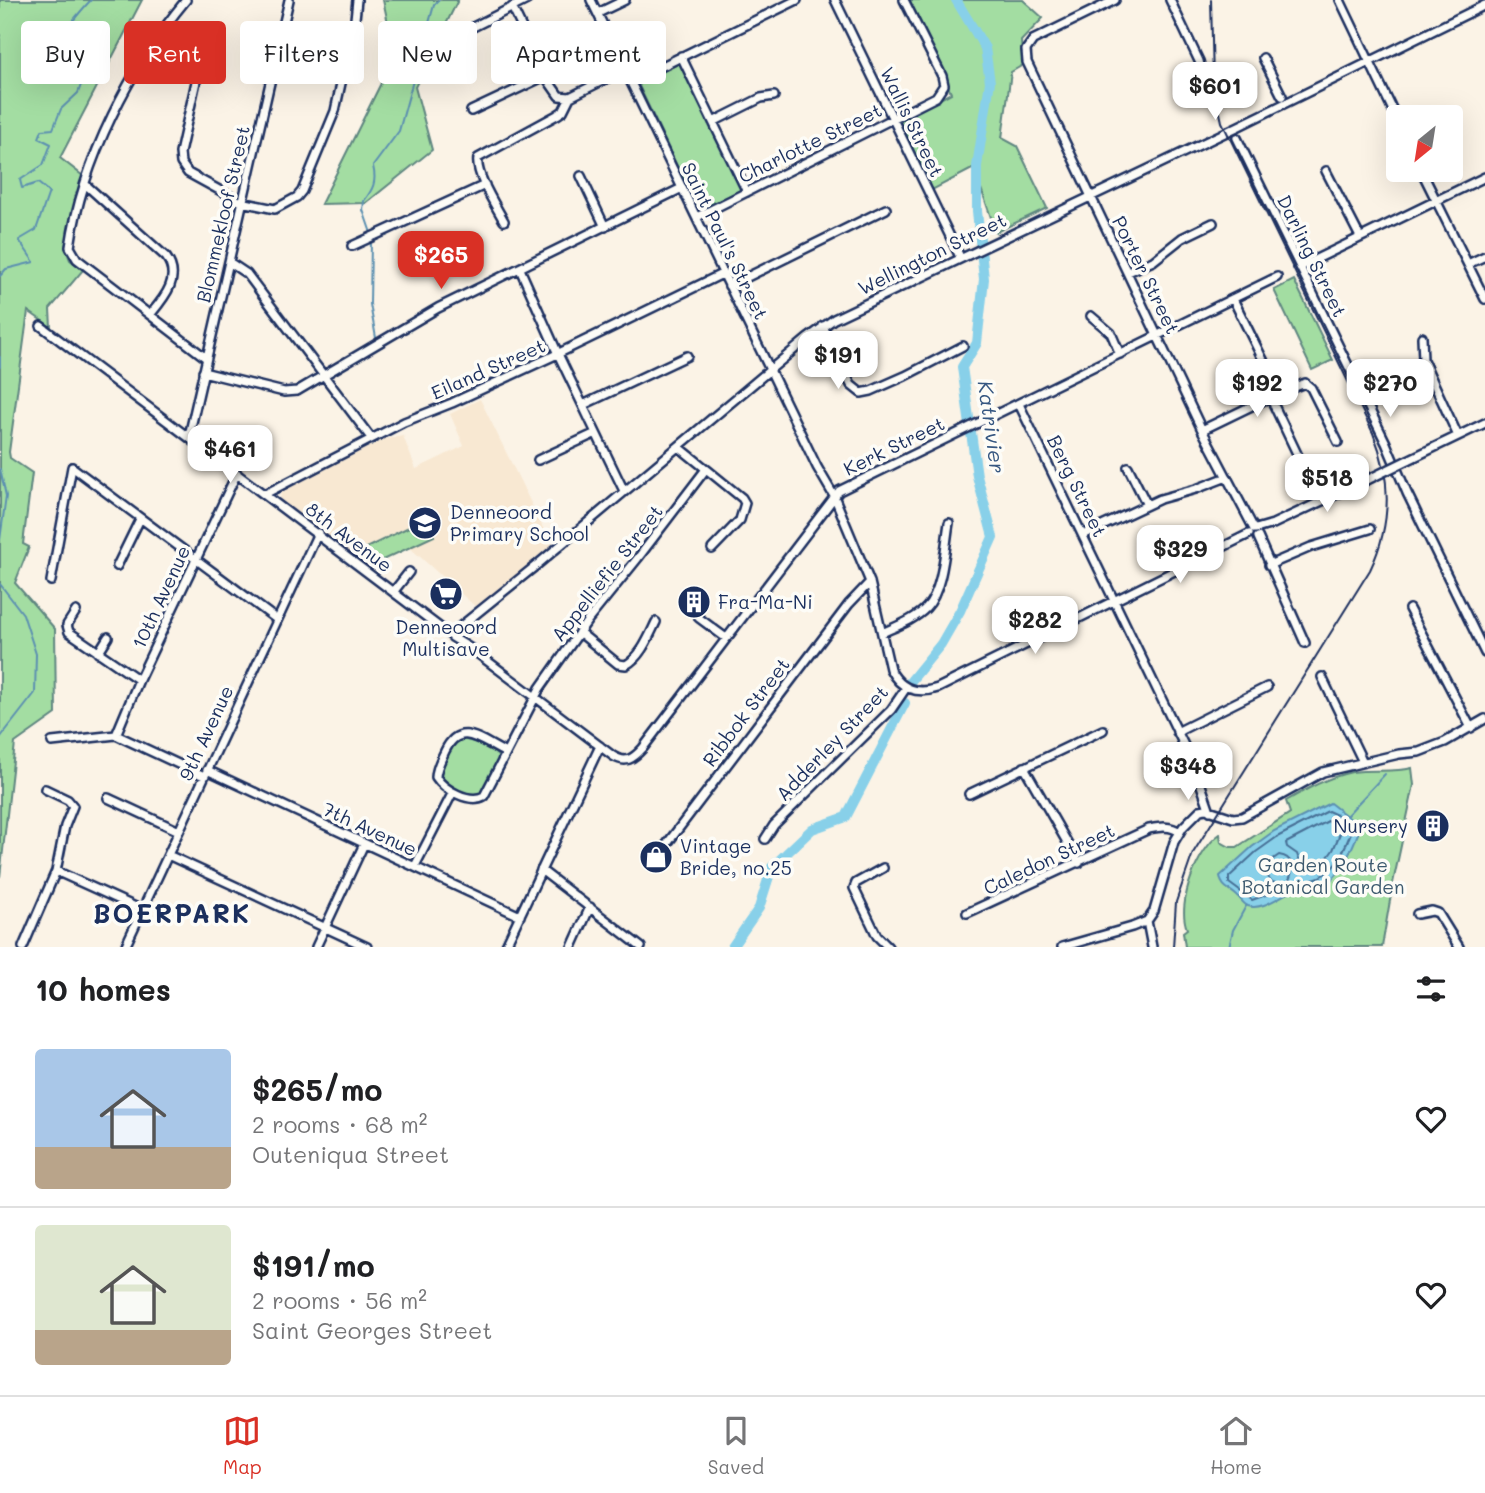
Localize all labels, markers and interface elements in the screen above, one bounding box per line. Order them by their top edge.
chip: Buy [21,21,110,84]
chip: Rent [124,21,226,84]
chip: Filters [240,21,364,84]
chip: New [378,21,477,84]
chip: Apartment [491,21,666,84]
pin: $601 [1174,62,1256,122]
street label: Wallis Street [875,63,950,181]
text: $601 [1188,70,1242,100]
street label: Charlotte Street [734,97,886,188]
north arrow [1386,105,1463,182]
map controls [1386,105,1463,182]
street label: Blommekloof Street [190,123,255,305]
street label: Saint Paul's Street [677,158,774,324]
street label: Darling Street [1272,190,1353,321]
street label: Wellington Street [853,207,1010,300]
street label: Porter Street [1107,211,1186,338]
pin: $265 [400,232,482,291]
text: $265 [414,239,468,269]
street label: Eiland Street [427,332,549,405]
pin: $191 [797,332,879,391]
text: $191 [814,339,862,369]
pin: $192 [1216,360,1298,419]
pin: $270 [1349,360,1431,419]
text: $192 [1231,367,1283,397]
text: $270 [1363,367,1417,397]
water label: Katrivier [973,379,1012,475]
street label: Kerk Street [839,410,948,481]
pin: $461 [189,426,271,485]
street label: Berg Street [1042,431,1113,541]
text: $461 [204,433,256,463]
pin: $518 [1286,454,1368,514]
text: $518 [1301,462,1353,492]
street label: 8th Avenue [301,496,398,577]
place label: Denneoord Primary School [450,499,589,546]
street label: Appelliefie Street [545,499,668,646]
school or university icon: Denneoord Primary School [406,504,444,542]
pin: $329 [1139,526,1221,585]
text: $329 [1153,533,1207,563]
street label: 10th Avenue [126,541,195,652]
supermarket icon: Denneoord Multisave [427,575,465,613]
building icon: Fra-Ma-Ni [675,583,713,621]
place label: Fra-Ma-Ni [718,589,813,614]
pin: $282 [994,596,1076,656]
text: $282 [1008,604,1062,634]
place label: Denneoord Multisave [395,614,497,661]
street label: Ribbok Street [696,652,795,771]
street label: Adderley Street [770,679,893,806]
street label: 9th Avenue [173,681,238,784]
pin: $348 [1147,742,1229,802]
text: $348 [1160,750,1216,780]
street label: 7th Avenue [319,796,421,861]
building icon: Nursery [1414,807,1452,845]
place label: Nursery [1334,813,1408,838]
street label: Caledon Street [979,817,1119,900]
place label: Vintage Bride, no.25 [680,833,792,880]
shop icon: Vintage Bride, no.25 [637,838,675,876]
park label: Garden Route Botanical Garden [1241,852,1405,899]
district label: BOERPARK [93,896,251,930]
text: 10 homes [35,969,171,1009]
icon: filters [1412,970,1450,1008]
text: $265/mo [252,1069,383,1109]
icon: home [91,1077,175,1161]
icon: heart [1412,1100,1450,1138]
text: 2 rooms · 68 m² [252,1109,427,1139]
text: Outeniqua Street [252,1139,449,1169]
text: $191/mo [252,1245,375,1285]
icon: home [91,1253,175,1337]
icon: heart [1412,1276,1450,1314]
text: 2 rooms · 56 m² [252,1285,427,1315]
text: Saint Georges Street [252,1315,492,1345]
tab: Map [223,1412,262,1479]
tab: Saved [708,1412,764,1479]
tab: Home [1210,1412,1262,1479]

